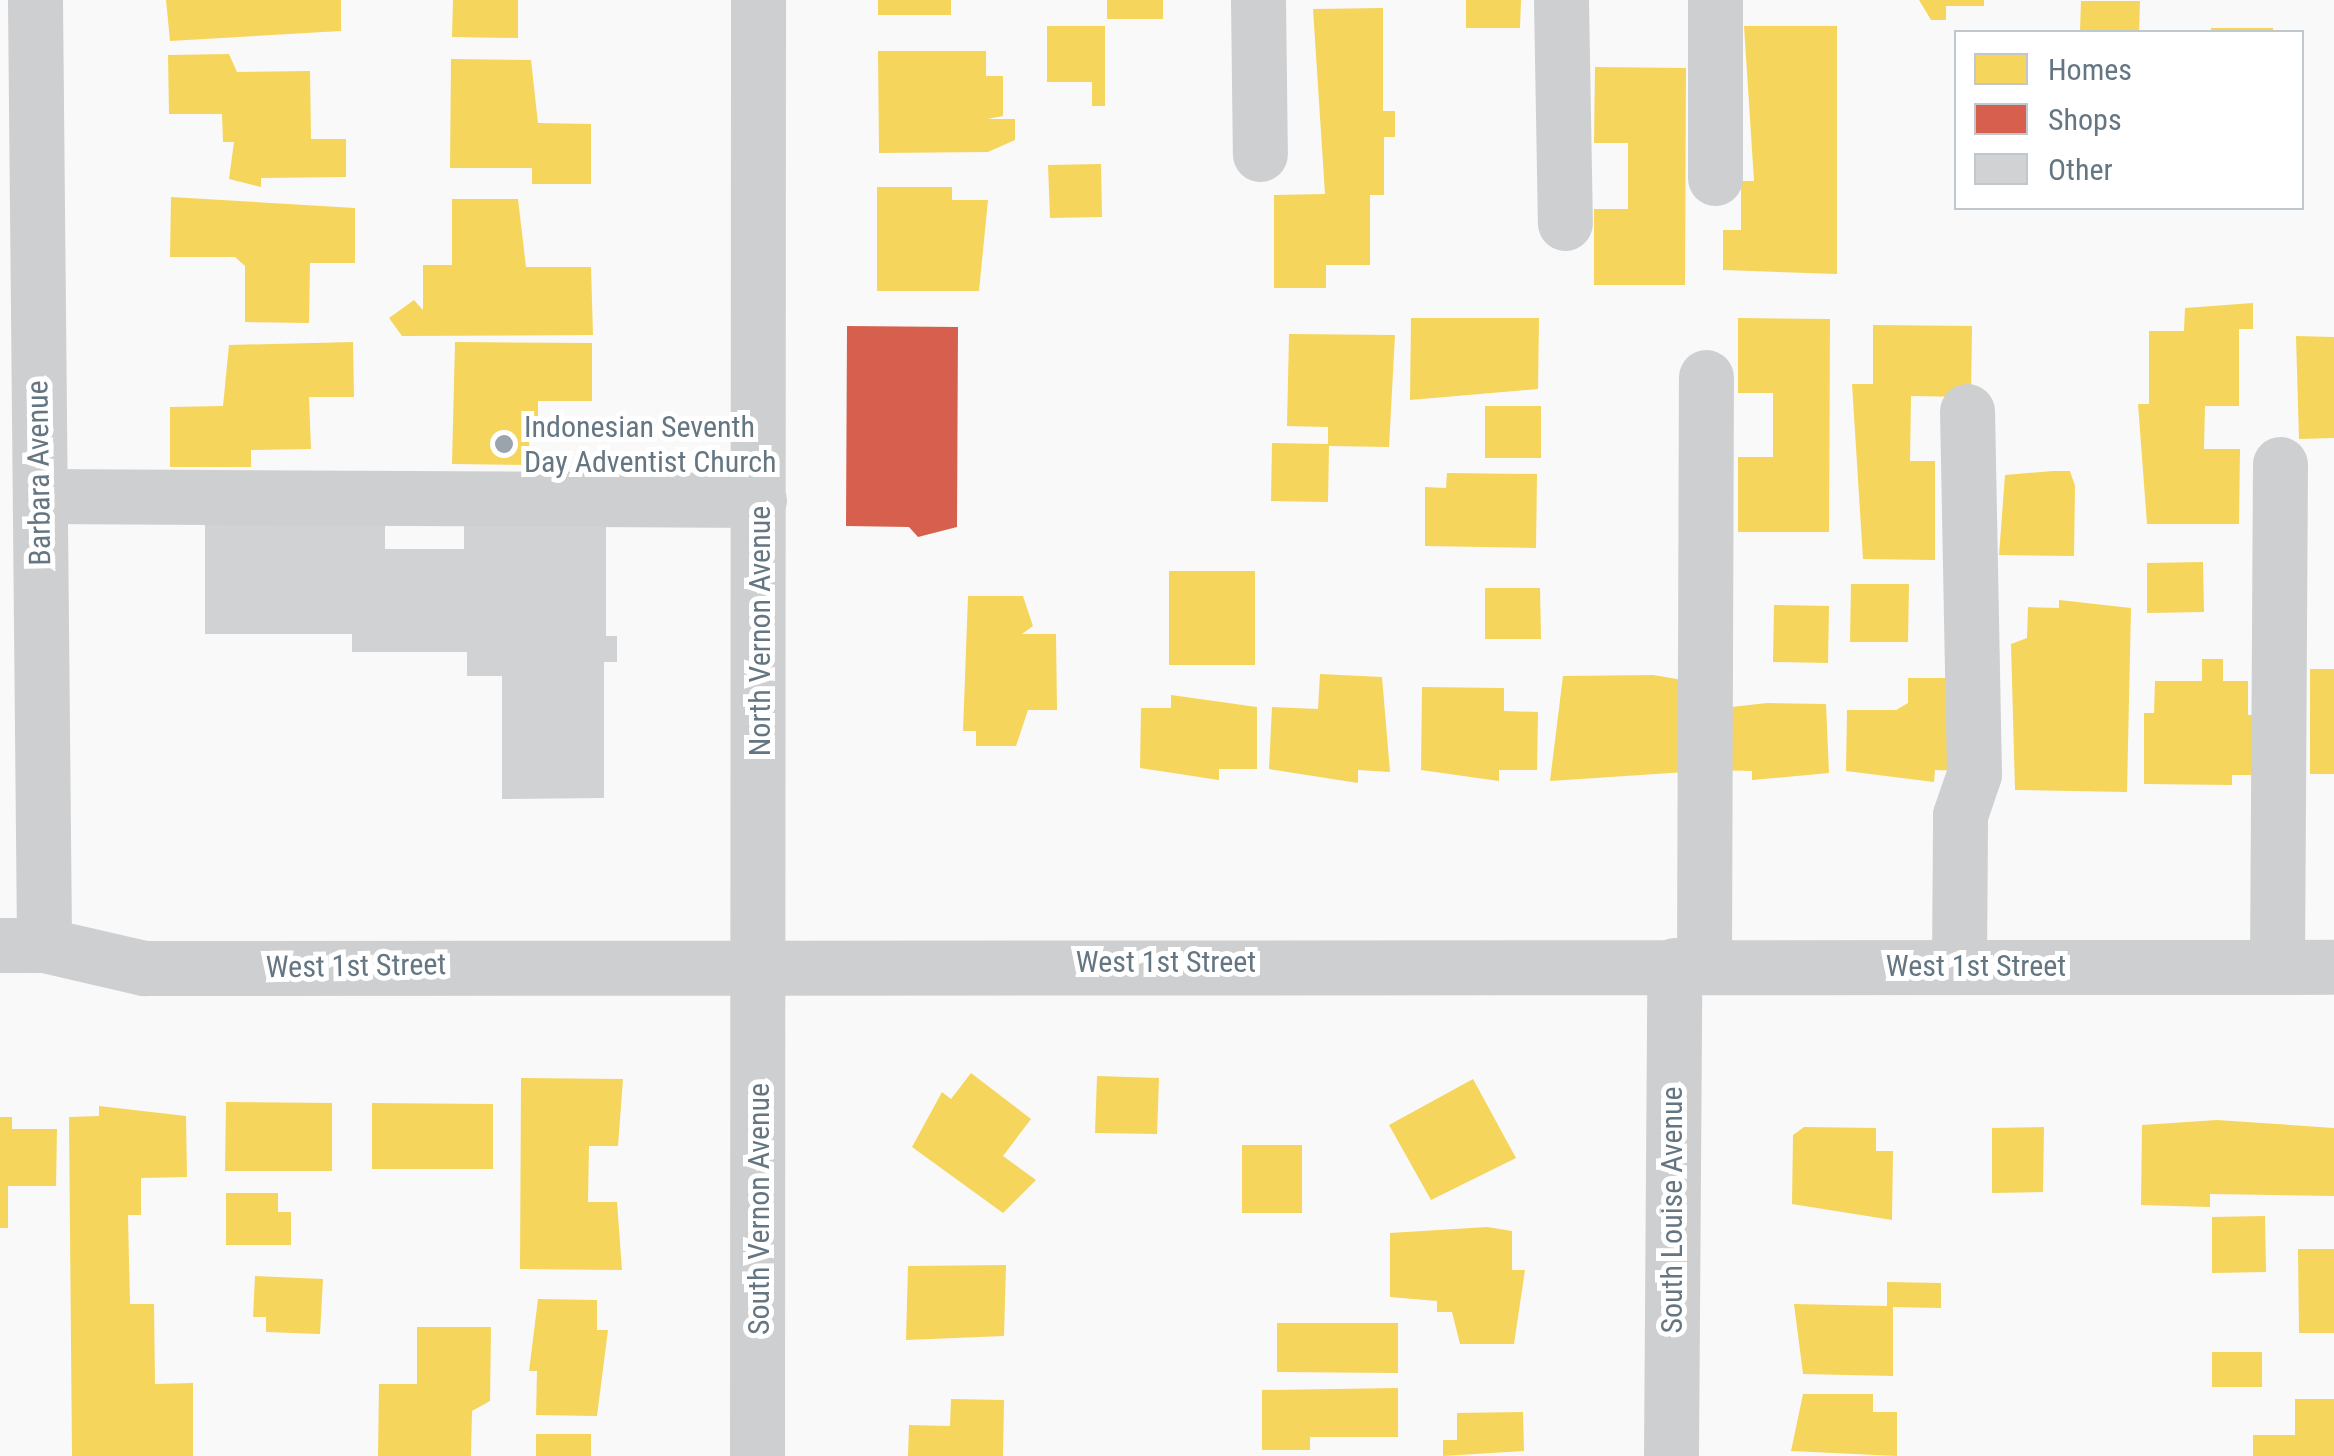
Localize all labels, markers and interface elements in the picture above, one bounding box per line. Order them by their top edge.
legend [1954,30,2304,210]
text: Homes [2048,52,2132,87]
text: Shops [2048,102,2122,137]
text: Other [2048,152,2113,187]
street label: Barbara Avenue [19,380,59,566]
place label: Indonesian Seventh Day Adventist Church [524,409,776,480]
marker: Indonesian Seventh Day Adventist Church [493,433,515,455]
street label: North Vernon Avenue [742,506,778,756]
street label: West 1st Street [1076,944,1256,980]
street label: West 1st Street [265,946,447,986]
street label: West 1st Street [1886,948,2066,984]
street label: South Vernon Avenue [741,1083,777,1335]
street label: South Louise Avenue [1654,1086,1690,1334]

